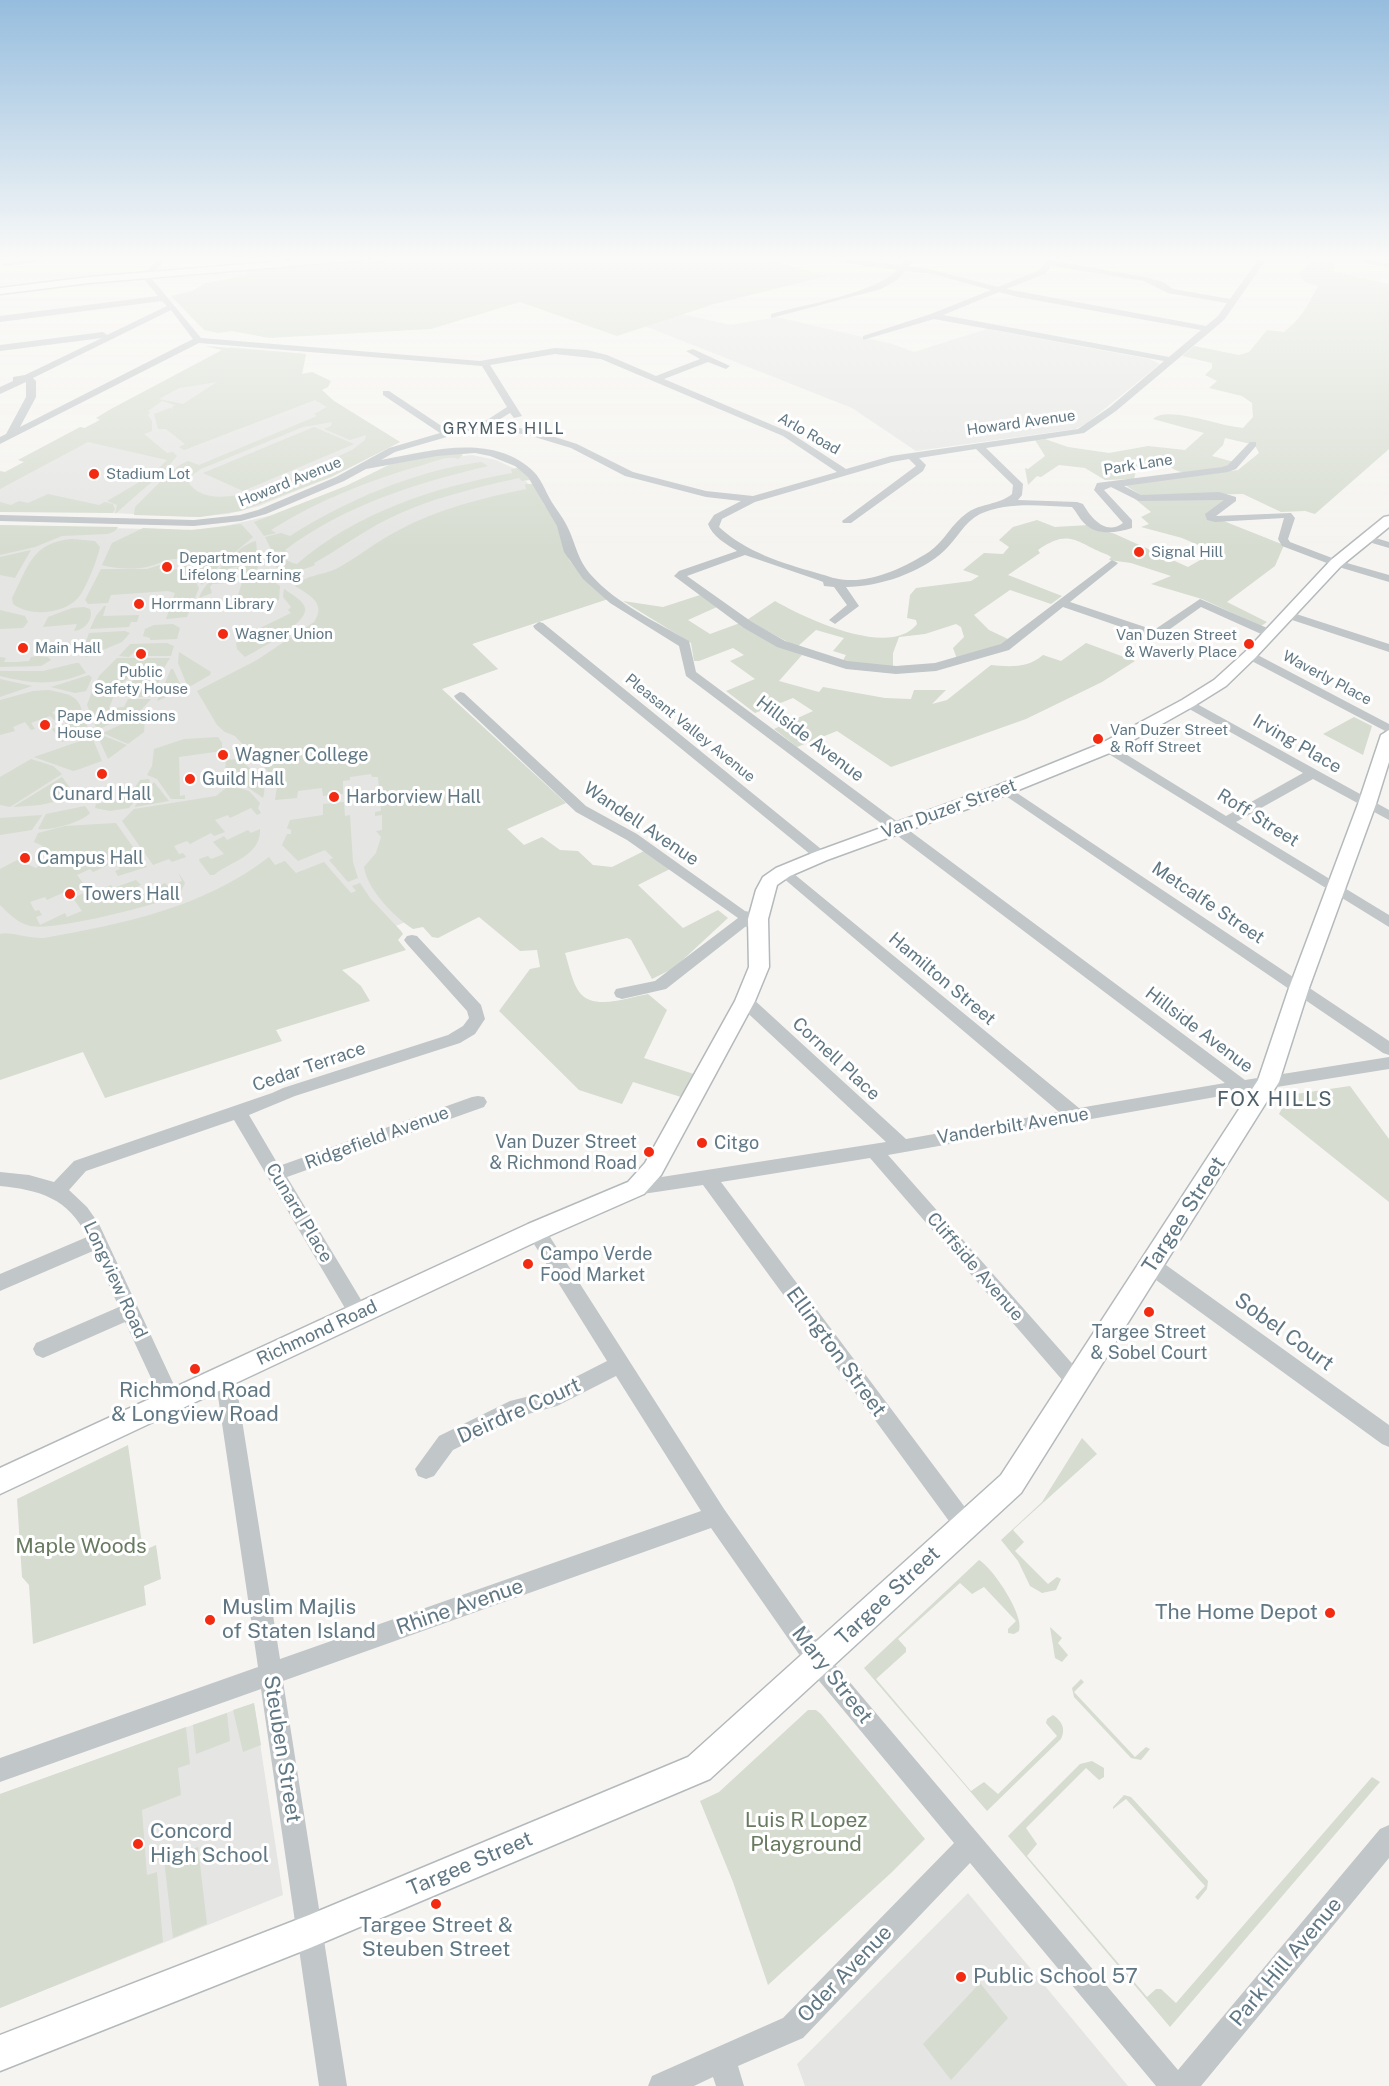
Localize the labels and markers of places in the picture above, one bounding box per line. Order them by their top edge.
place label: Stadium Lot [106,465,190,483]
marker: Stadium Lot [87,467,101,481]
place label: Signal Hill [1151,543,1223,561]
marker: Signal Hill [1132,545,1146,559]
place label: Department for Lifelong Learning [179,549,301,584]
marker: Department for Lifelong Learning [160,560,174,574]
place label: Horrmann Library [151,595,274,613]
marker: Horrmann Library [132,597,146,611]
place label: Wagner Union [235,625,333,643]
place label: Van Duzen Street & Waverly Place [1116,626,1237,661]
marker: Wagner Union [216,627,230,641]
marker: Van Duzen Street & Waverly Place [1242,637,1256,651]
place label: Main Hall [35,639,101,657]
marker: Main Hall [16,641,30,655]
marker: Public Safety House [134,647,148,661]
place label: Public Safety House [94,663,188,698]
place label: Pape Admissions House [57,707,175,742]
marker: Pape Admissions House [38,718,52,732]
place label: Van Duzer Street & Roff Street [1110,721,1228,756]
marker: Van Duzer Street & Roff Street [1091,732,1105,746]
place label: Wagner College [235,744,369,766]
marker: Wagner College [216,748,230,762]
marker: Cunard Hall [95,767,109,781]
place label: Guild Hall [202,768,285,790]
marker: Guild Hall [183,772,197,786]
place label: Cunard Hall [52,783,152,805]
place label: Harborview Hall [346,786,481,808]
marker: Harborview Hall [327,790,341,804]
place label: Campus Hall [37,847,144,869]
marker: Campus Hall [18,851,32,865]
place label: Towers Hall [82,883,180,905]
marker: Towers Hall [63,887,77,901]
place label: Van Duzer Street & Richmond Road [489,1131,637,1174]
place label: Citgo [714,1132,759,1154]
marker: Citgo [695,1136,709,1150]
marker: Van Duzer Street & Richmond Road [642,1145,656,1159]
place label: Campo Verde Food Market [540,1243,652,1286]
marker: Campo Verde Food Market [521,1257,535,1271]
marker: Targee Street & Sobel Court [1142,1305,1156,1319]
place label: Targee Street & Sobel Court [1091,1321,1207,1364]
marker: Richmond Road & Longview Road [188,1362,202,1376]
place label: Richmond Road & Longview Road [111,1378,279,1428]
place label: Muslim Majlis of Staten Island [222,1595,376,1645]
place label: The Home Depot [1155,1600,1318,1626]
marker: The Home Depot [1323,1606,1337,1620]
marker: Muslim Majlis of Staten Island [203,1613,217,1627]
place label: Concord High School [150,1819,269,1869]
marker: Concord High School [131,1837,145,1851]
marker: Targee Street & Steuben Street [429,1897,443,1911]
place label: Targee Street & Steuben Street [359,1913,513,1963]
place label: Public School 57 [973,1964,1138,1990]
marker: Public School 57 [954,1970,968,1984]

